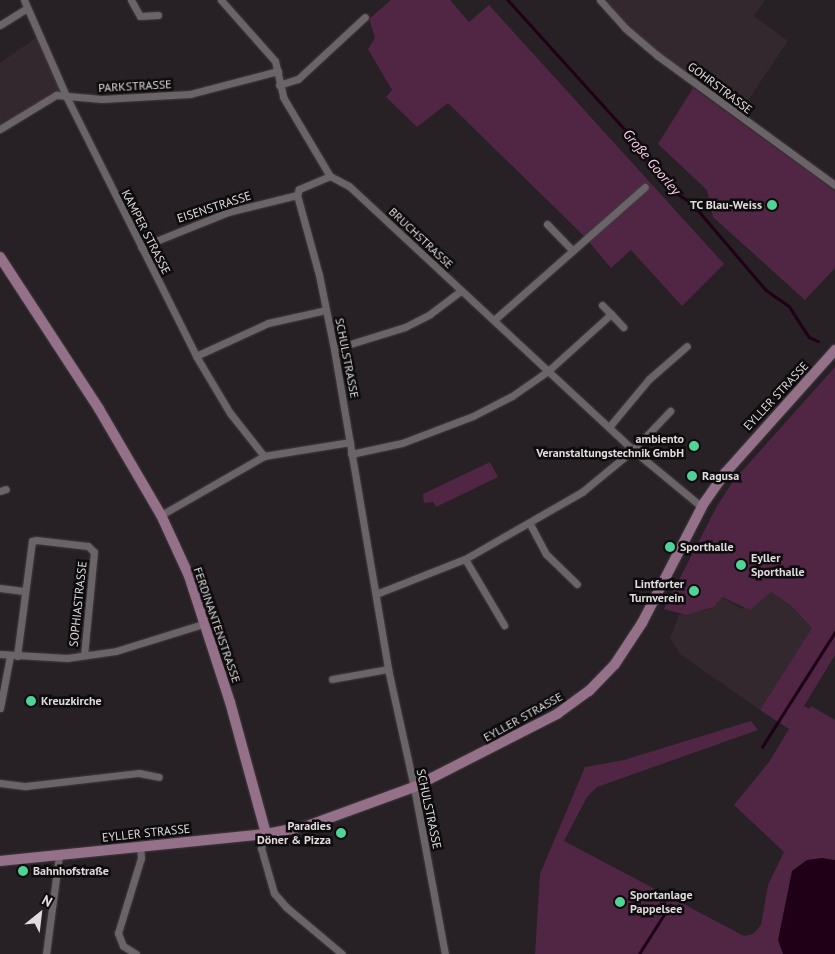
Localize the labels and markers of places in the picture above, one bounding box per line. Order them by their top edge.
place label: TC Blau-Weiss [690,198,762,212]
marker: TC Blau-Weiss [766,199,778,211]
place label: ambiento Veranstaltungstechnik GmbH [536,432,684,460]
marker: ambiento Veranstaltungstechnik GmbH [688,440,700,452]
place label: Ragusa [702,469,739,483]
marker: Ragusa [686,470,698,482]
place label: Sporthalle [680,540,734,554]
marker: Sporthalle [664,541,676,553]
place label: Eyller Sporthalle [751,551,805,579]
marker: Eyller Sporthalle [735,559,747,571]
place label: Lintforter Turnverein [629,577,684,605]
marker: Lintforter Turnverein [688,585,700,597]
place label: Kreuzkirche [41,694,102,708]
marker: Kreuzkirche [25,695,37,707]
place label: Paradies Döner & Pizza [257,819,331,847]
marker: Paradies Döner & Pizza [335,827,347,839]
place label: Bahnhofstraße [33,864,109,878]
marker: Bahnhofstraße [17,865,29,877]
place label: Sportanlage Pappelsee [630,888,693,916]
marker: Sportanlage Pappelsee [614,896,626,908]

